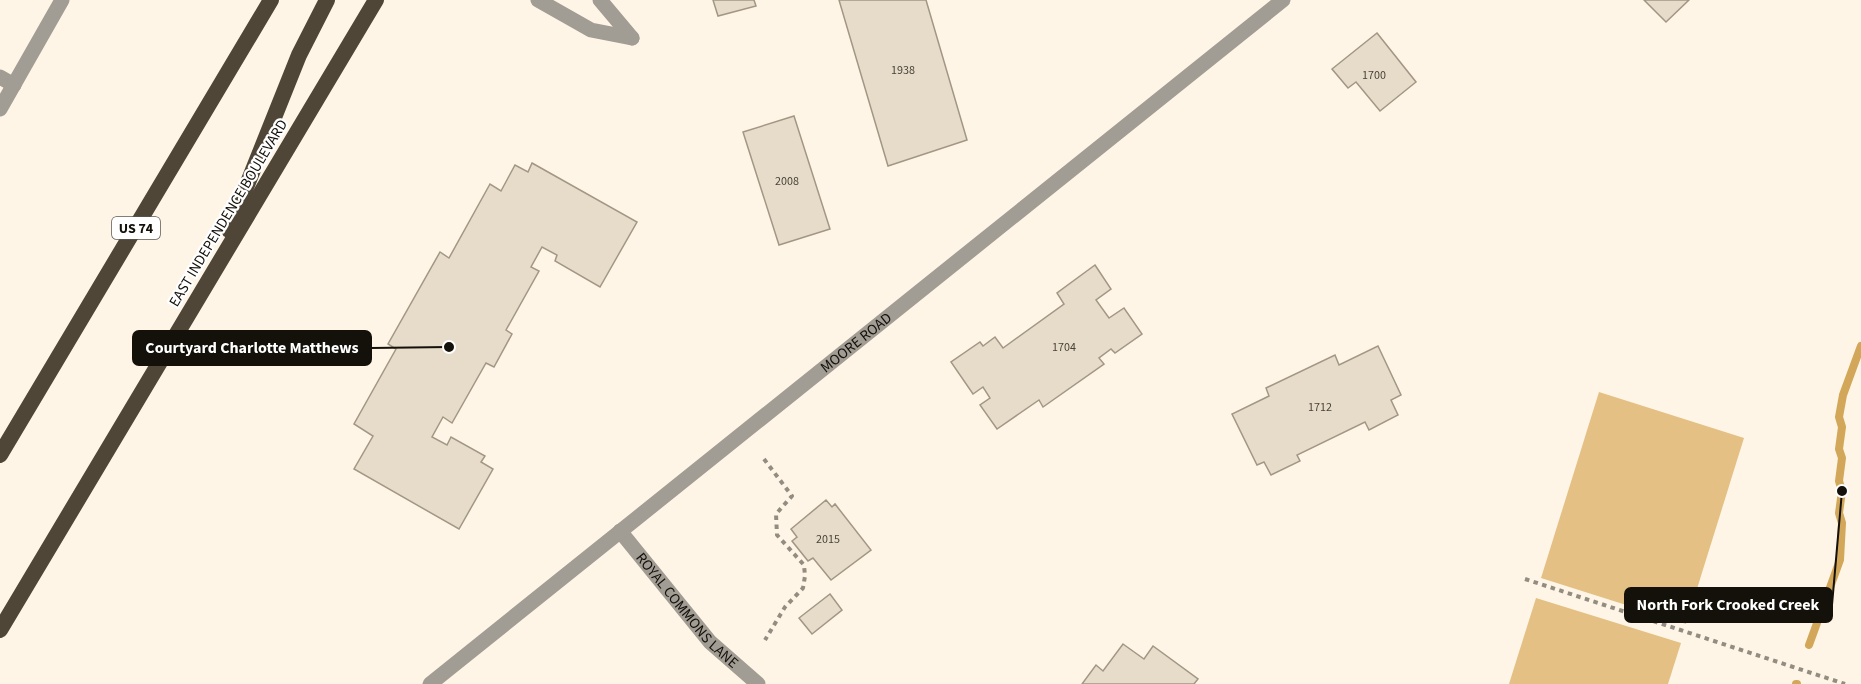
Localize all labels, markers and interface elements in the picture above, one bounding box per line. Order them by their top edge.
house number: 1938 [891,62,915,79]
house number: 1700 [1362,67,1386,84]
street label: EAST INDEPENDENCE BOULEVARD [164,116,293,311]
house number: 2008 [775,173,799,190]
road number: US 74 [112,217,160,239]
street label: MOORE ROAD [816,308,896,378]
callout: Courtyard Charlotte Matthews [133,331,371,365]
text: Courtyard Charlotte Matthews [145,337,359,359]
house number: 1704 [1052,339,1076,356]
house number: 1712 [1308,399,1332,416]
house number: 2015 [816,531,840,548]
street label: ROYAL COMMONS LANE [631,548,743,673]
callout: North Fork Crooked Creek [1625,588,1832,622]
text: North Fork Crooked Creek [1637,594,1820,616]

